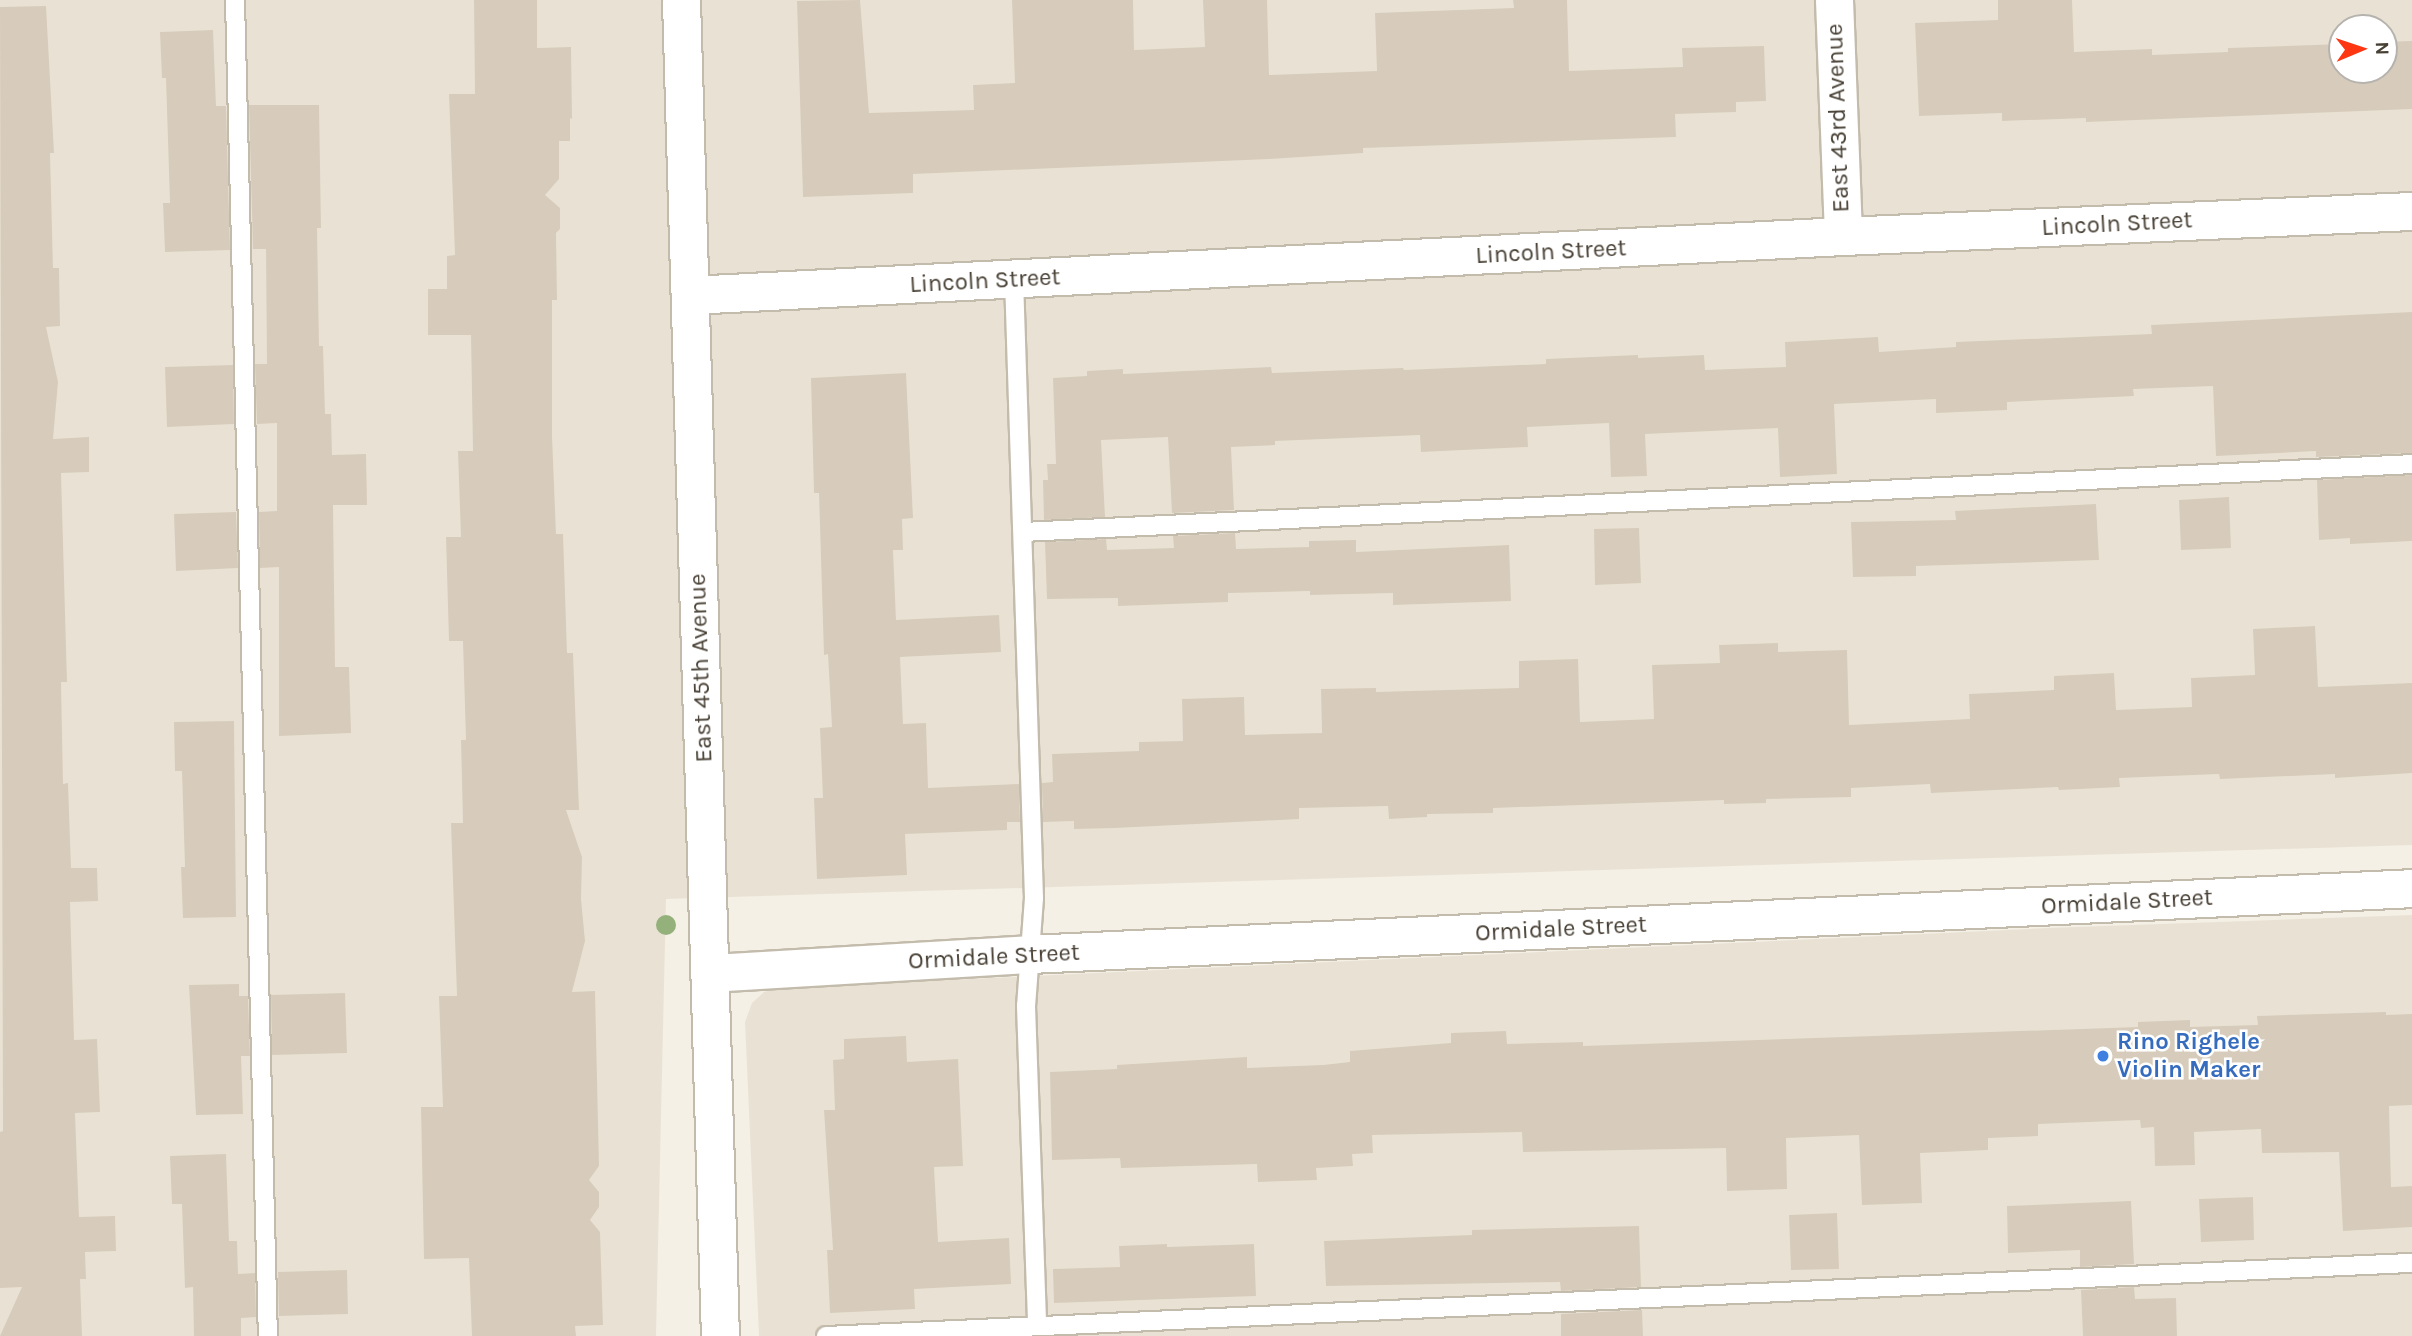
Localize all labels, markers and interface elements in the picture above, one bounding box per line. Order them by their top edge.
north arrow [2328,14,2398,84]
street label: East 43rd Avenue [1820,23,1856,213]
text: N [2371,41,2393,56]
street label: Lincoln Street [2041,206,2193,242]
street label: Lincoln Street [1475,234,1627,270]
street label: Lincoln Street [909,263,1061,299]
street label: East 45th Avenue [683,573,719,763]
street label: Ormidale Street [2040,883,2214,921]
street label: Ormidale Street [1474,910,1648,948]
street label: Ormidale Street [907,938,1081,976]
place label: Rino Righele Violin Maker [2117,1028,2260,1084]
marker: Rino Righele Violin Maker [2095,1048,2111,1064]

